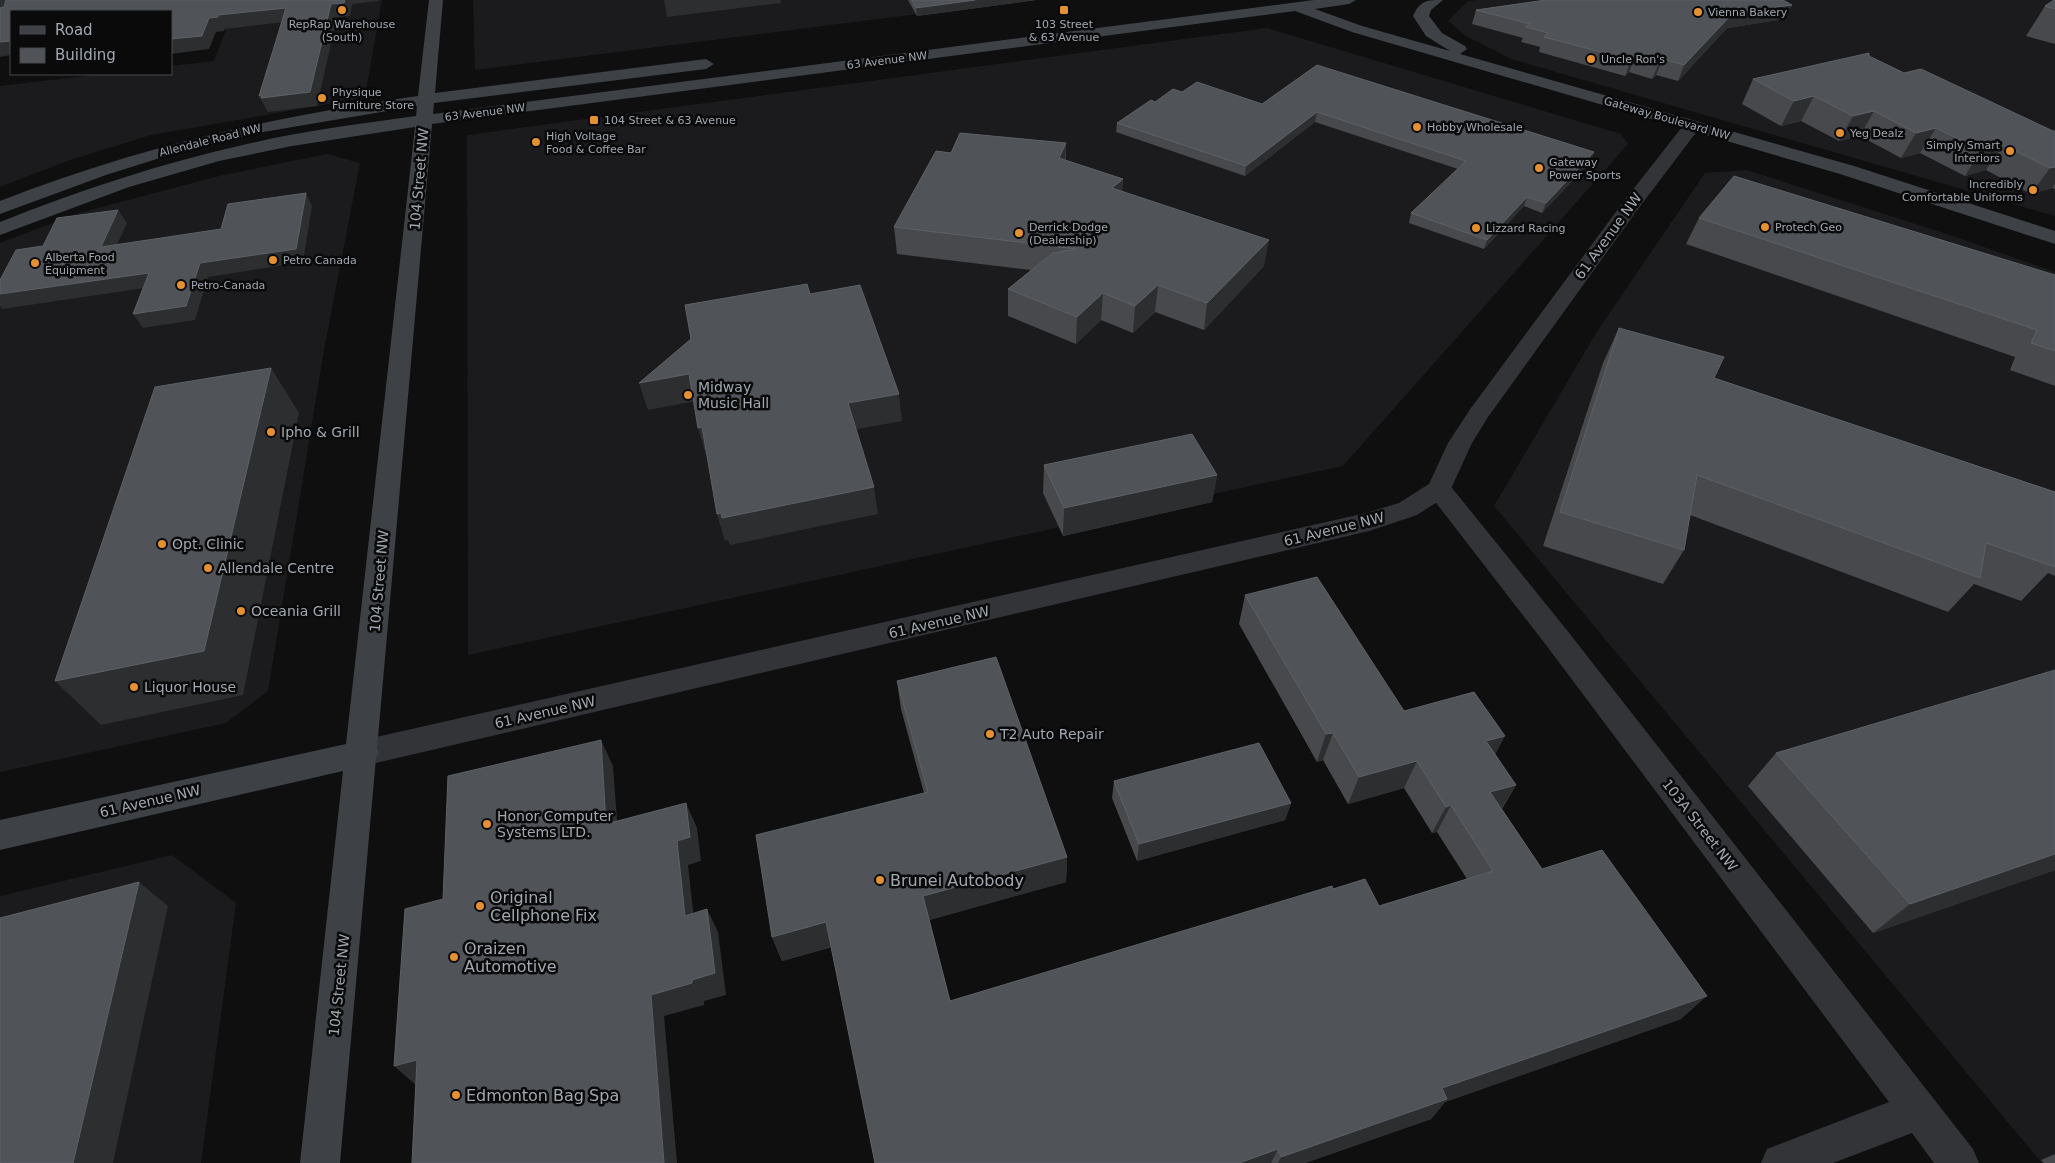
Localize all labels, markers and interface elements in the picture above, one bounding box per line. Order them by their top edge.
marker: RepRap Warehouse (South) [336,4,348,16]
marker: 103 Street & 63 Avenue [1058,4,1070,16]
marker: Vienna Bakery [1692,6,1704,18]
place label: Vienna Bakery [1708,6,1788,19]
legend [10,10,172,75]
place label: RepRap Warehouse (South) [289,18,396,44]
place label: 103 Street & 63 Avenue [1029,18,1099,44]
text: Road [55,21,93,39]
text: Building [55,46,116,64]
street label: 63 Avenue NW [846,49,928,72]
marker: Uncle Ron's [1585,53,1597,65]
place label: Uncle Ron's [1601,53,1665,66]
place label: Physique Furniture Store [332,86,414,112]
marker: Physique Furniture Store [316,92,328,104]
street label: Gateway Boulevard NW [1602,94,1731,143]
street label: 63 Avenue NW [444,101,526,124]
marker: 104 Street & 63 Avenue [588,114,600,126]
place label: 104 Street & 63 Avenue [604,114,736,127]
street label: Allendale Road NW [158,121,263,159]
marker: Hobby Wholesale [1411,121,1423,133]
place label: Hobby Wholesale [1427,121,1523,134]
street label: 104 Street NW [407,127,431,231]
marker: Yeg Dealz [1834,127,1846,139]
place label: Yeg Dealz [1849,127,1904,140]
place label: High Voltage Food & Coffee Bar [546,130,646,156]
marker: High Voltage Food & Coffee Bar [530,136,542,148]
place label: Simply Smart Interiors [1926,139,2001,165]
marker: Simply Smart Interiors [2004,145,2016,157]
place label: Gateway Power Sports [1549,156,1621,182]
marker: Gateway Power Sports [1533,162,1545,174]
place label: Incredibly Comfortable Uniforms [1902,178,2023,204]
marker: Incredibly Comfortable Uniforms [2027,184,2039,196]
street label: 61 Avenue NW [1571,189,1645,282]
place label: Derrick Dodge (Dealership) [1029,221,1108,247]
marker: Protech Geo [1759,221,1771,233]
place label: Protech Geo [1775,221,1842,234]
marker: Lizzard Racing [1470,222,1482,234]
place label: Lizzard Racing [1486,222,1565,235]
marker: Derrick Dodge (Dealership) [1013,227,1025,239]
place label: Alberta Food Equipment [45,251,115,277]
marker: Petro Canada [267,254,279,266]
place label: Petro Canada [283,254,357,267]
marker: Alberta Food Equipment [29,257,41,269]
marker: Petro-Canada [175,279,187,291]
place label: Petro-Canada [191,279,265,292]
place label: Midway Music Hall [698,379,769,411]
marker: Midway Music Hall [682,389,694,401]
place label: Ipho & Grill [281,424,360,440]
marker: Ipho & Grill [265,426,277,438]
street label: 61 Avenue NW [1282,509,1386,549]
street label: 104 Street NW [367,529,391,633]
place label: Opt. Clinic [172,536,244,552]
marker: Opt. Clinic [156,538,168,550]
place label: Allendale Centre [218,560,334,576]
marker: Allendale Centre [202,562,214,574]
place label: Oceania Grill [251,603,341,619]
street label: 61 Avenue NW [887,603,991,641]
marker: Oceania Grill [235,605,247,617]
place label: Liquor House [144,679,236,695]
marker: Liquor House [128,681,140,693]
street label: 61 Avenue NW [493,693,597,731]
place label: T2 Auto Repair [999,726,1104,742]
marker: T2 Auto Repair [984,728,996,740]
street label: 103A Street NW [1659,776,1741,874]
street label: 61 Avenue NW [98,782,202,820]
place label: Honor Computer Systems LTD. [497,808,614,840]
marker: Honor Computer Systems LTD. [481,818,493,830]
place label: Brunei Autobody [890,871,1024,890]
marker: Brunei Autobody [874,874,886,886]
place label: Original Cellphone Fix [490,888,597,925]
marker: Original Cellphone Fix [474,900,486,912]
street label: 104 Street NW [326,933,352,1037]
place label: Oraizen Automotive [464,939,557,976]
marker: Oraizen Automotive [448,951,460,963]
place label: Edmonton Bag Spa [466,1086,619,1105]
marker: Edmonton Bag Spa [450,1089,462,1101]

